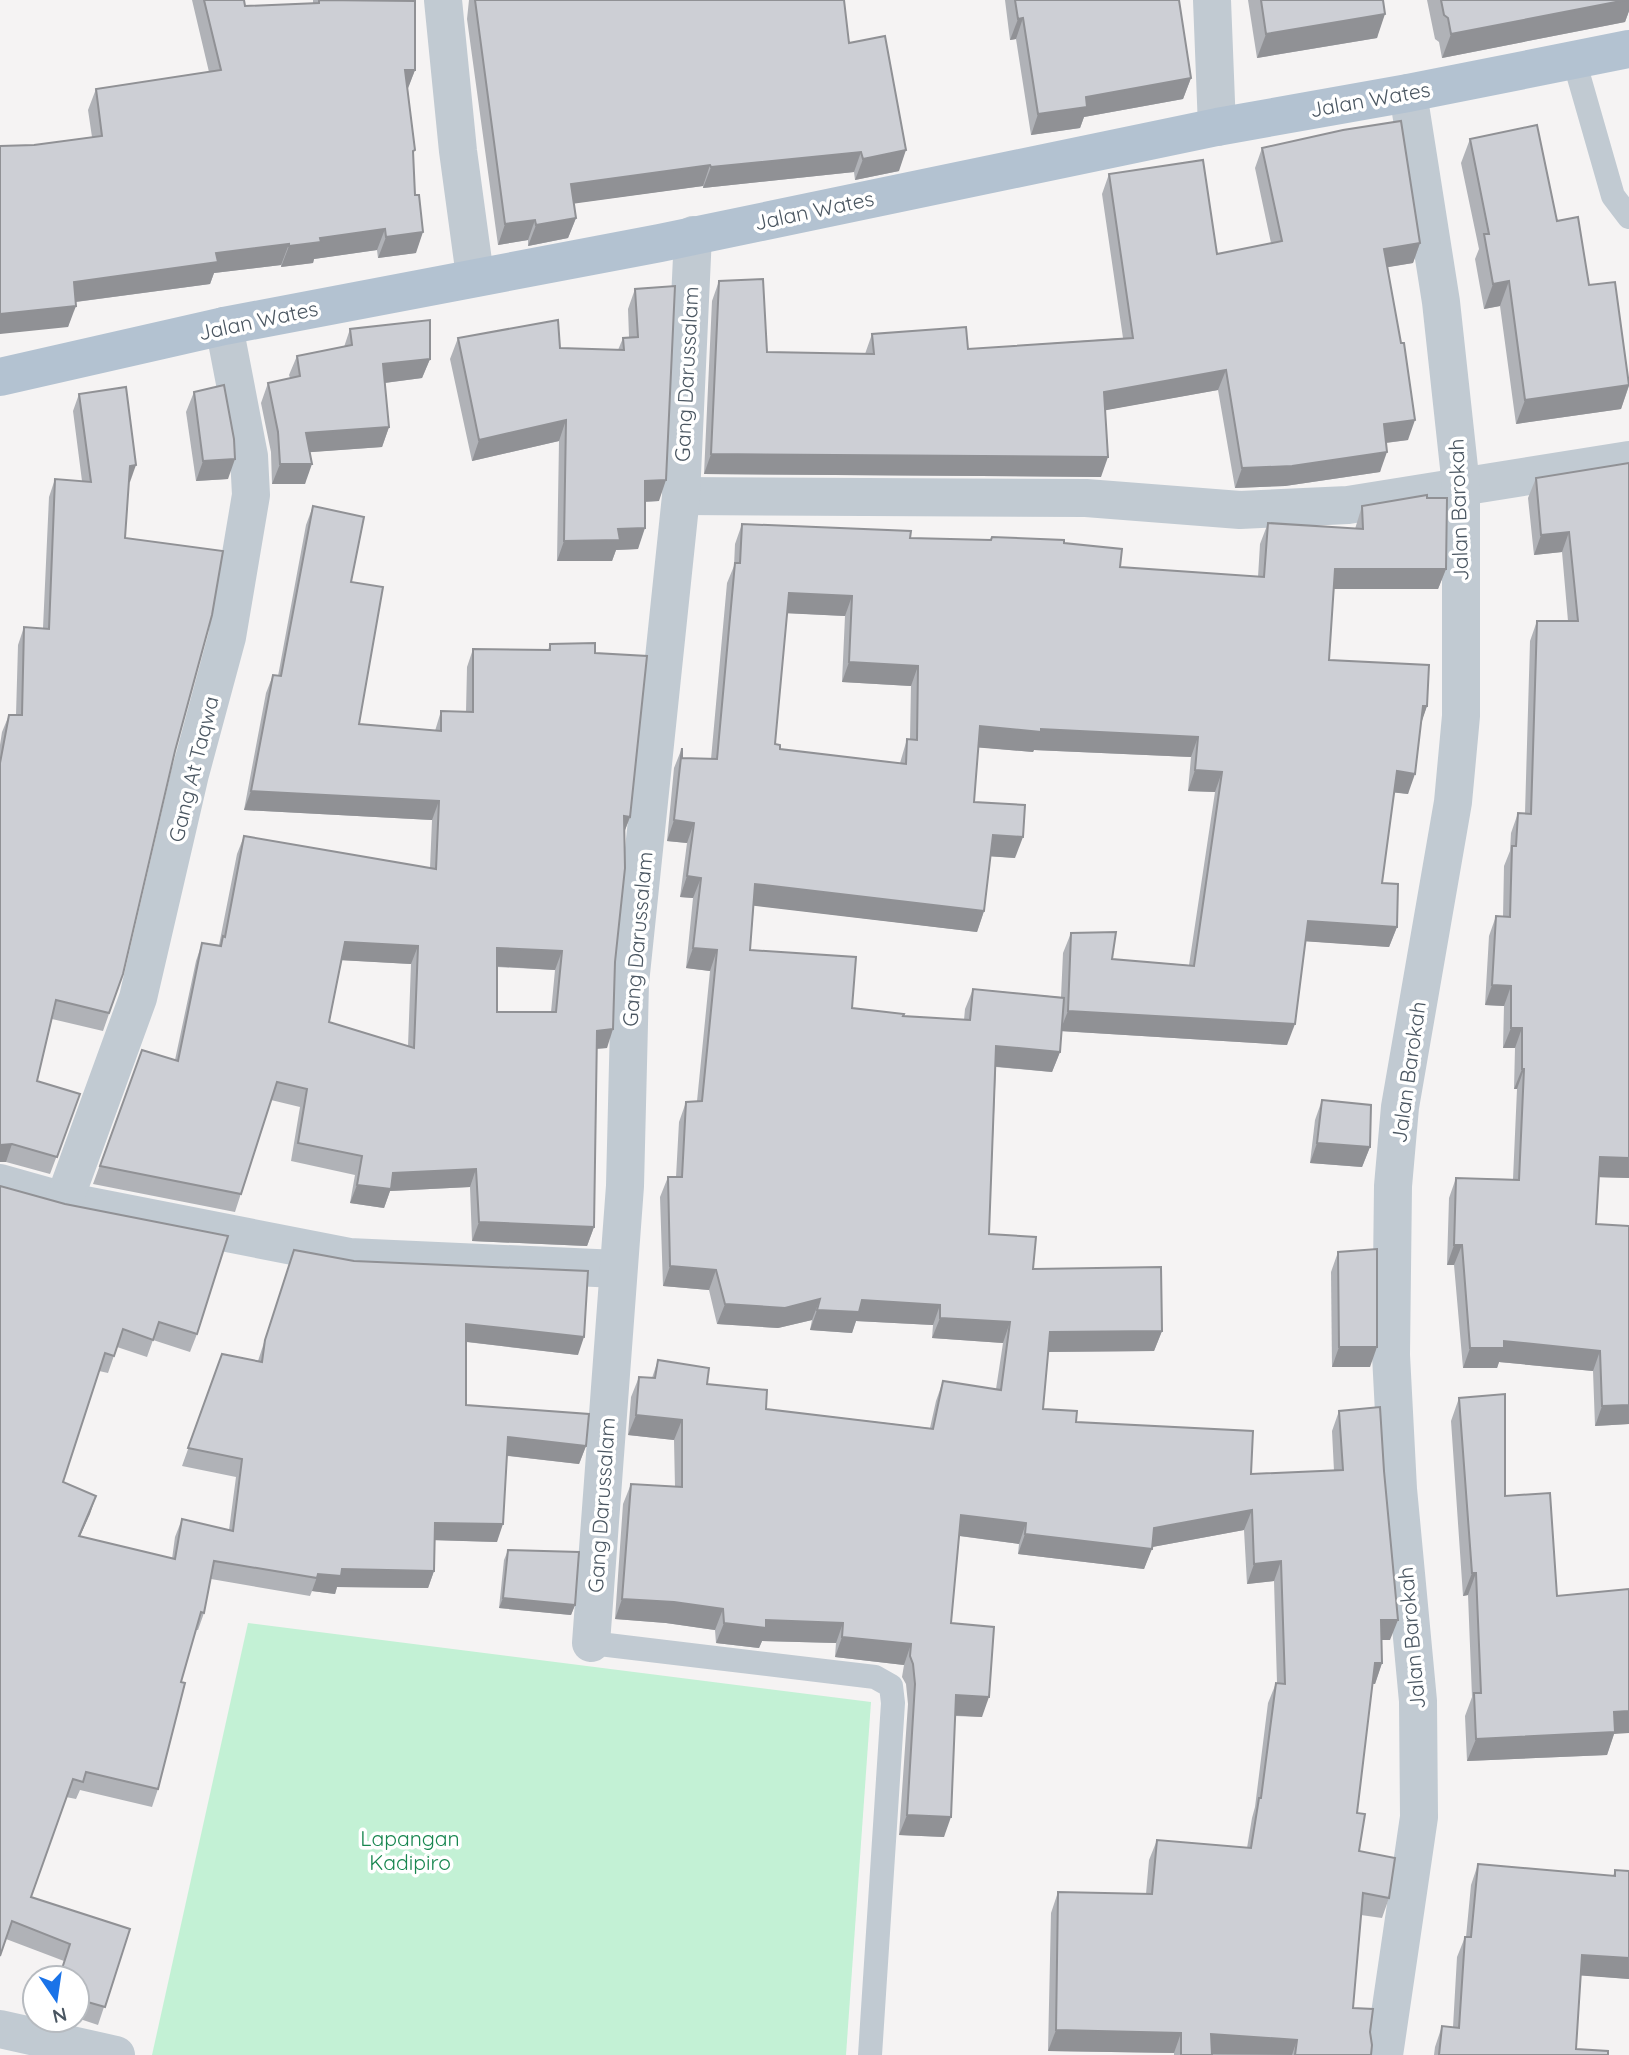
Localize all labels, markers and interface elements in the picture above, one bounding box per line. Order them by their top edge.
street label: Jalan Wates [1308,76,1432,122]
street label: Jalan Wates [752,185,876,235]
street label: Gang Darussalam [668,286,704,462]
street label: Jalan Wates [196,295,320,345]
street label: Jalan Barokah [1443,438,1473,582]
street label: Gang At Taqwa [162,693,224,845]
street label: Gang Darussalam [616,850,658,1028]
street label: Jalan Barokah [1385,1000,1431,1144]
street label: Gang Darussalam [582,1416,620,1594]
street label: Jalan Barokah [1392,1566,1430,1710]
park label: Lapangan Kadipiro [360,1825,460,1875]
north arrow [21,1964,91,2034]
text: N [50,2002,69,2029]

